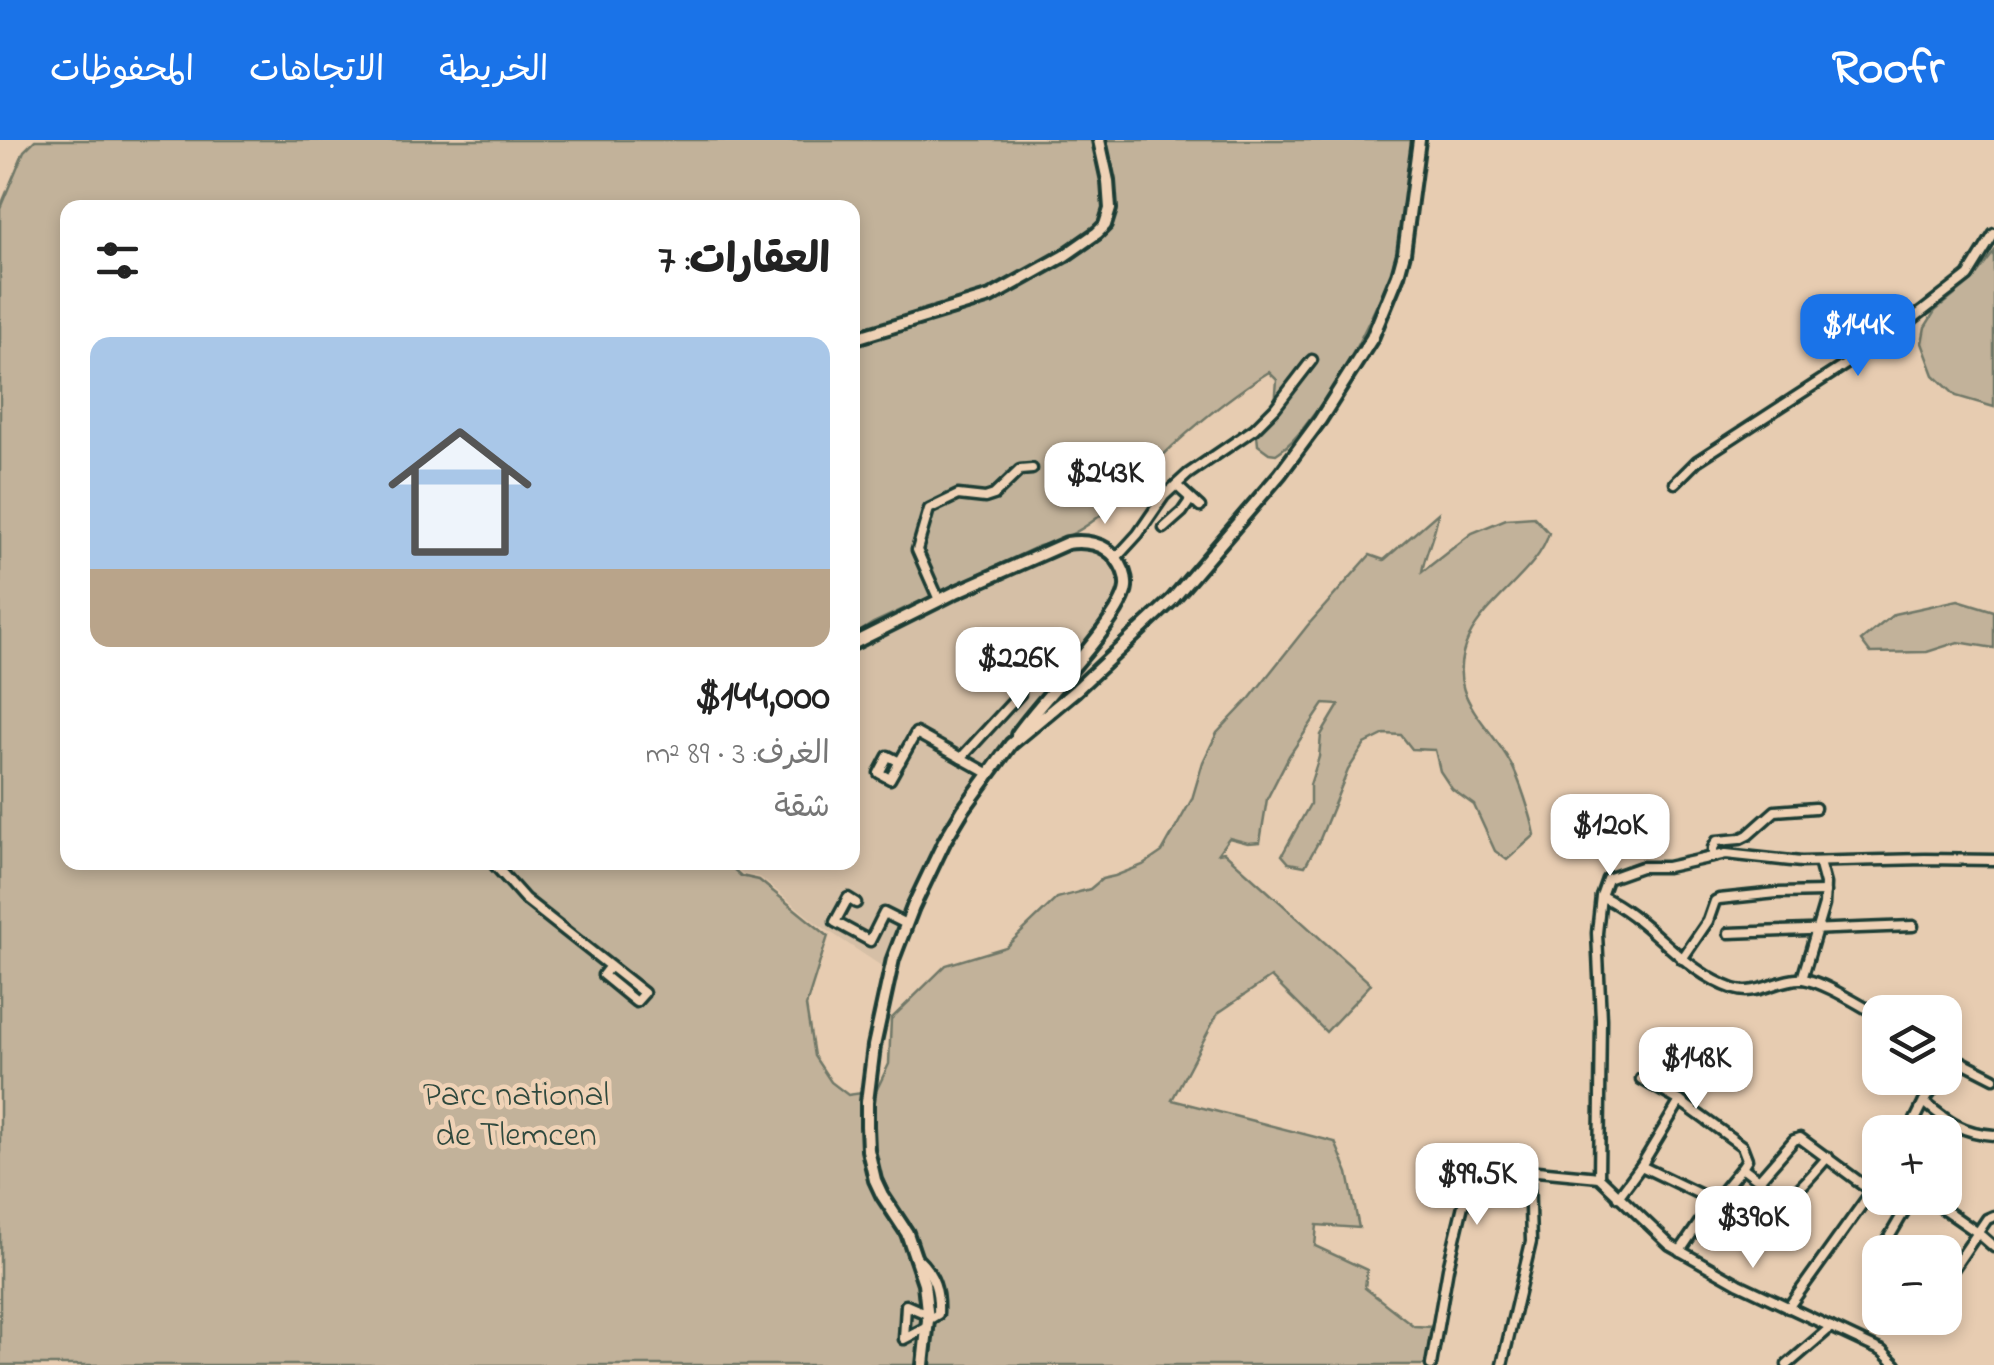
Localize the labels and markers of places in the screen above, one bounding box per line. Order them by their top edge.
pin: $144K [1788,294,1928,379]
pin: $243K [1035,442,1175,527]
pin: $226K [948,627,1088,712]
pin: $120K [1540,794,1680,879]
pin: $148K [1626,1027,1766,1112]
pin: $99.5K [1396,1143,1558,1228]
pin: $390K [1683,1186,1823,1271]

